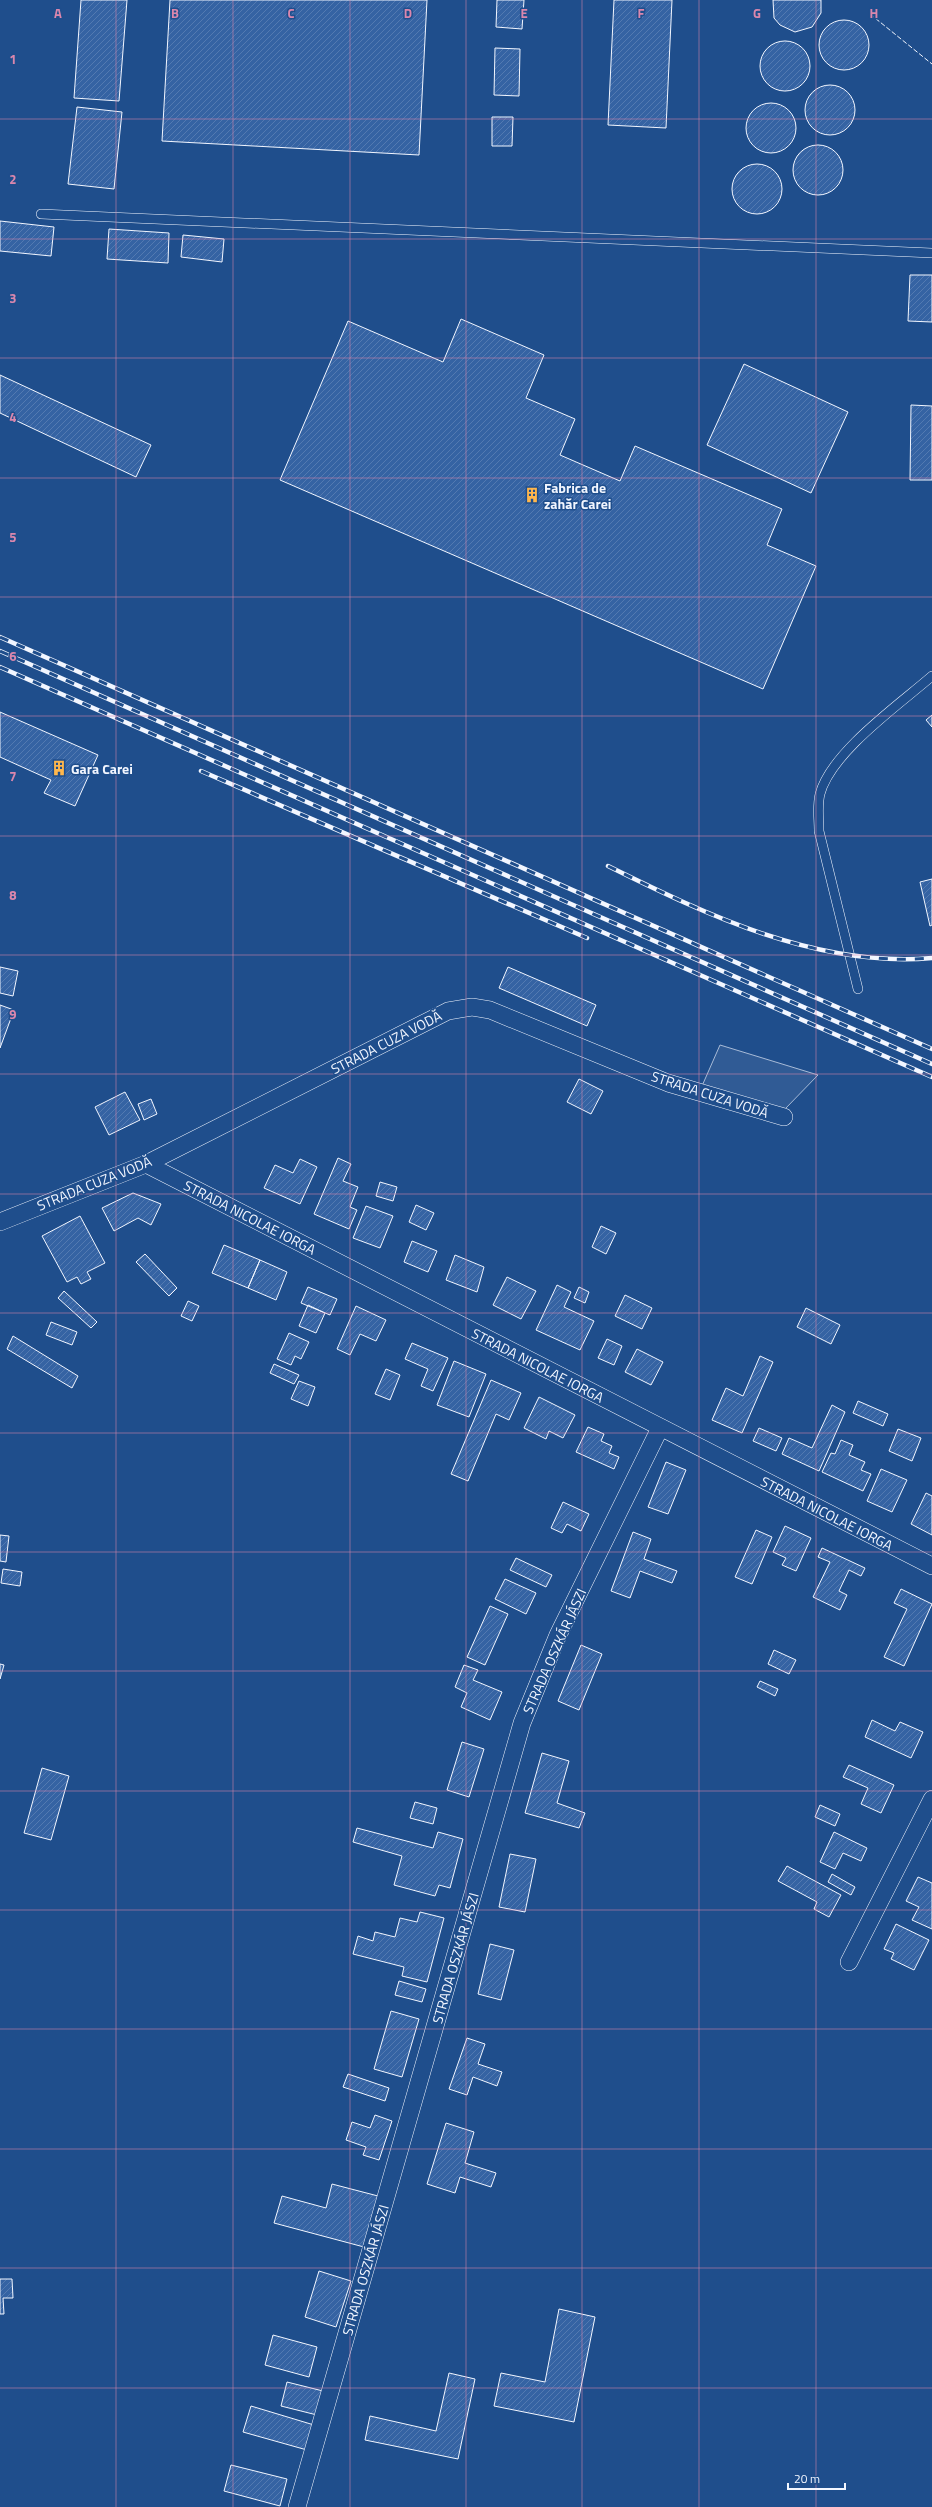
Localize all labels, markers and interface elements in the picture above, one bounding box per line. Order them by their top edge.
text: A [54,3,62,23]
text: B [171,3,179,23]
text: C [287,3,295,23]
text: D [404,3,412,23]
text: E [520,3,528,23]
text: F [638,3,645,23]
text: G [753,3,761,23]
text: H [870,3,878,23]
text: 1 [9,49,17,69]
text: 2 [9,169,17,189]
text: 3 [9,288,17,308]
text: 4 [9,407,17,427]
place label: Fabrica de zahăr Carei [544,477,611,514]
building icon: Fabrica de zahăr Carei [523,486,541,504]
text: 5 [9,527,17,547]
text: 6 [9,646,17,666]
place label: Gara Carei [71,758,133,779]
building icon: Gara Carei [50,759,68,777]
text: 7 [9,766,17,786]
text: 8 [9,885,17,905]
text: 9 [9,1004,17,1024]
street label: STRADA CUZA VODĂ [327,1005,446,1079]
street label: STRADA CUZA VODĂ [649,1065,772,1123]
street label: STRADA CUZA VODĂ [33,1150,155,1216]
street label: STRADA NICOLAE IORGA [180,1175,320,1260]
street label: STRADA NICOLAE IORGA [468,1323,608,1408]
street label: STRADA NICOLAE IORGA [757,1471,897,1556]
street label: STRADA OSZKÁR JÁSZI [517,1585,591,1717]
street label: STRADA OSZKÁR JÁSZI [426,1890,484,2026]
street label: STRADA OSZKÁR JÁSZI [336,2202,394,2338]
scale bar [788,2465,845,2491]
text: 20 m [794,2469,820,2488]

